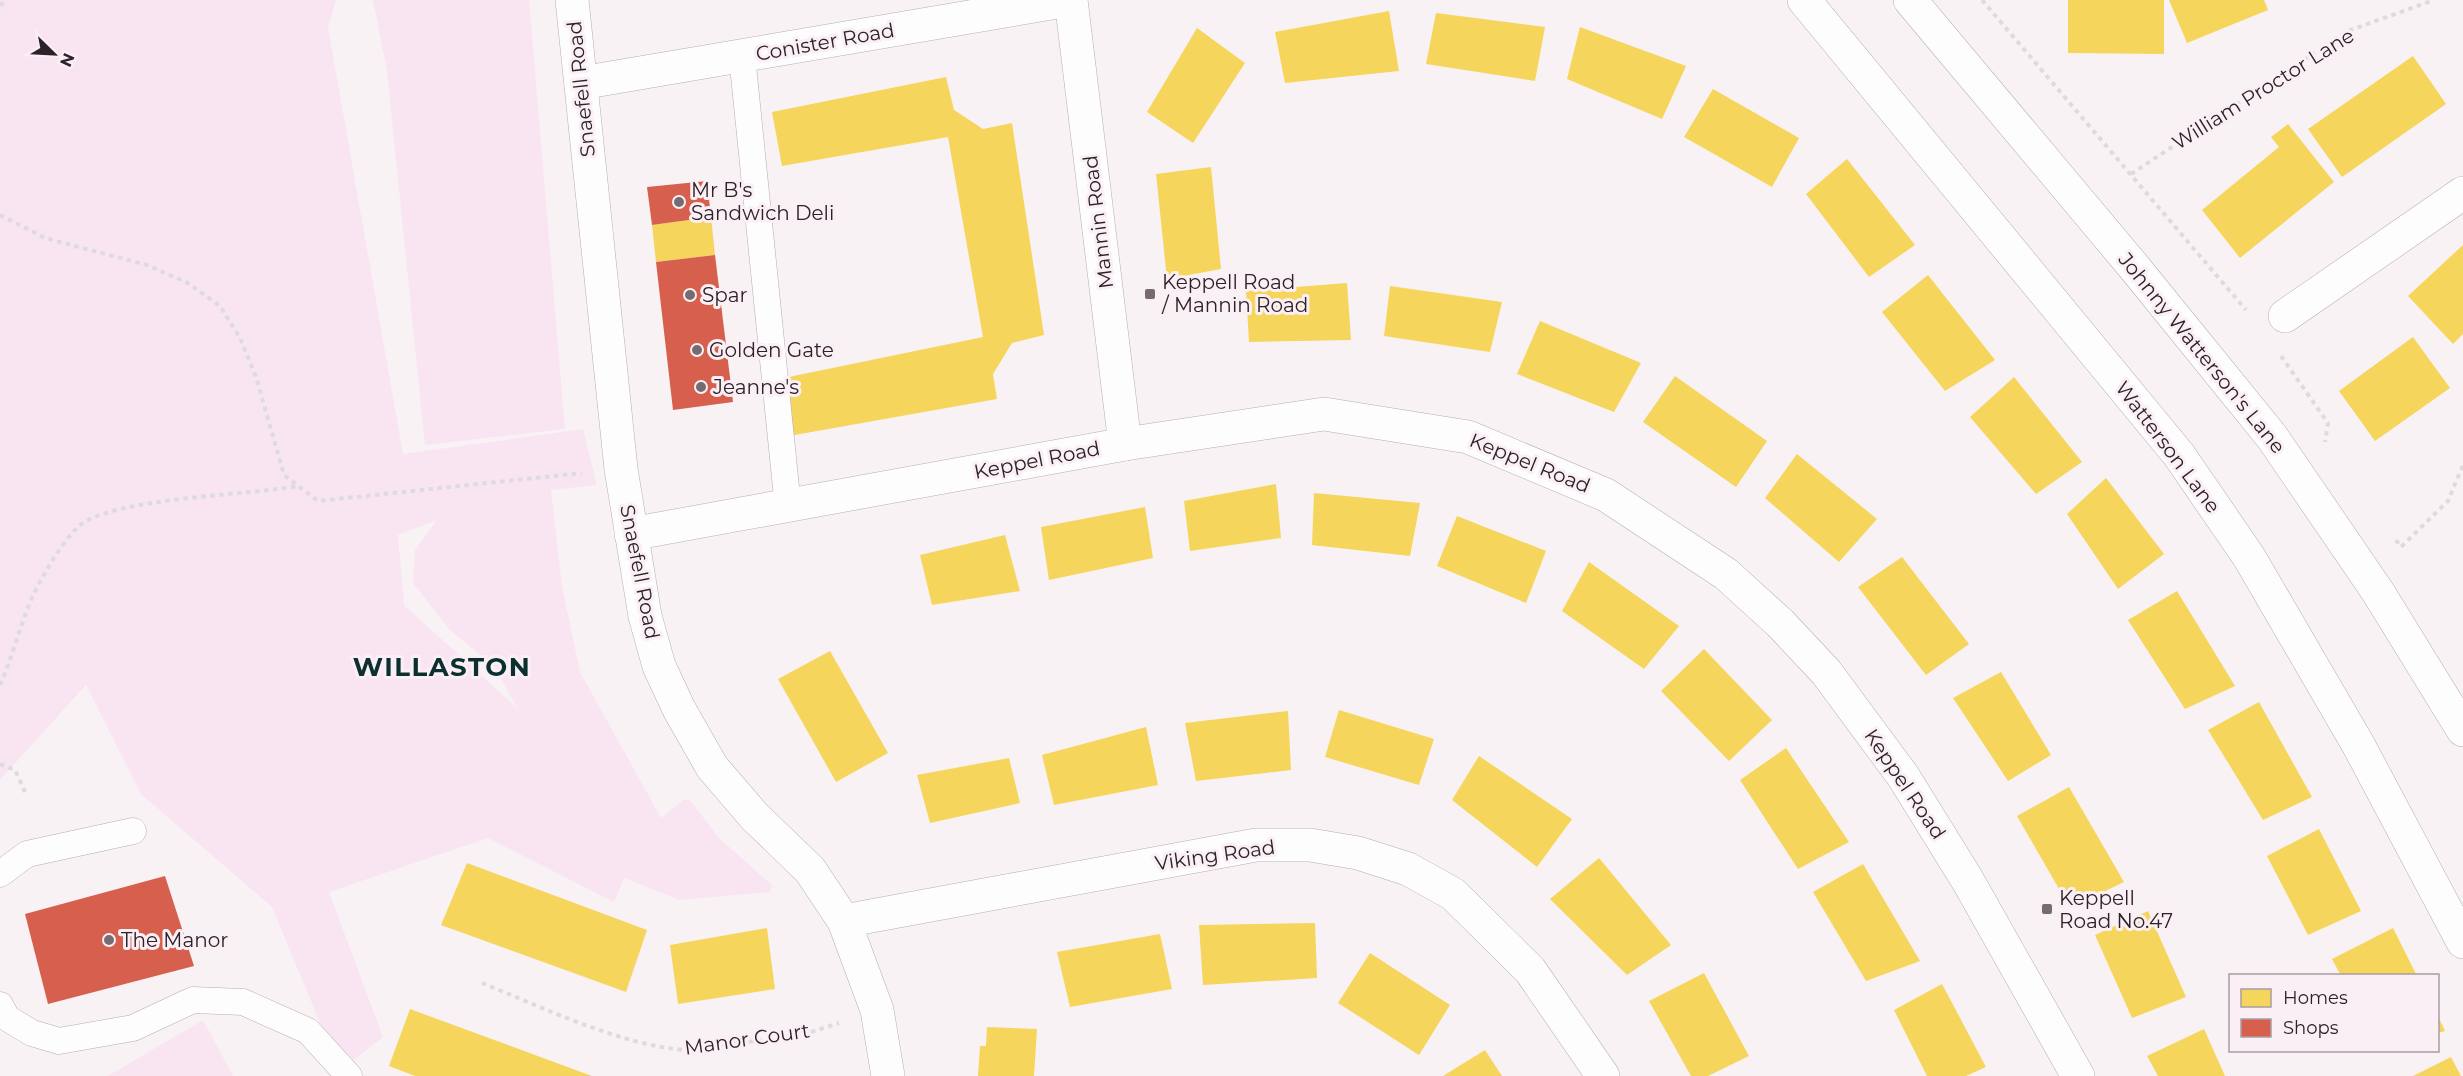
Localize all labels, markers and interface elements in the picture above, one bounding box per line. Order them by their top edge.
street label: Conister Road [754,18,896,66]
street label: Snaefell Road [562,20,600,158]
street label: William Proctor Lane [2168,23,2358,155]
north arrow [24,24,84,84]
text: N [56,50,79,70]
street label: Mannin Road [1078,154,1118,290]
place label: Mr B's Sandwich Deli [691,178,834,225]
marker: Mr B's Sandwich Deli [672,195,686,209]
street label: Johnny Watterson's Lane [2113,247,2290,458]
place label: Keppell Road / Mannin Road [1161,270,1308,317]
place label: Spar [702,283,748,307]
marker: Keppell Road / Mannin Road [1143,287,1157,301]
marker: Spar [683,288,697,302]
place label: Golden Gate [709,338,834,362]
marker: Golden Gate [690,343,704,357]
place label: Jeanne's [712,375,799,399]
street label: Watterson Lane [2111,376,2225,518]
marker: Jeanne's [694,380,708,394]
street label: Keppel Road [1466,428,1594,498]
street label: Keppel Road [972,436,1102,484]
street label: Snaefell Road [615,503,665,641]
district label: WILLASTON [353,651,531,683]
street label: Keppel Road [1859,724,1951,844]
street label: Viking Road [1153,835,1277,875]
place label: Keppell Road No.47 [2059,886,2173,933]
marker: Keppell Road No.47 [2040,902,2054,916]
place label: The Manor [121,928,228,952]
marker: The Manor [102,933,116,947]
legend [2229,974,2439,1052]
text: Homes [2283,987,2348,1009]
text: Shops [2283,1017,2339,1039]
street label: Manor Court [683,1018,811,1060]

